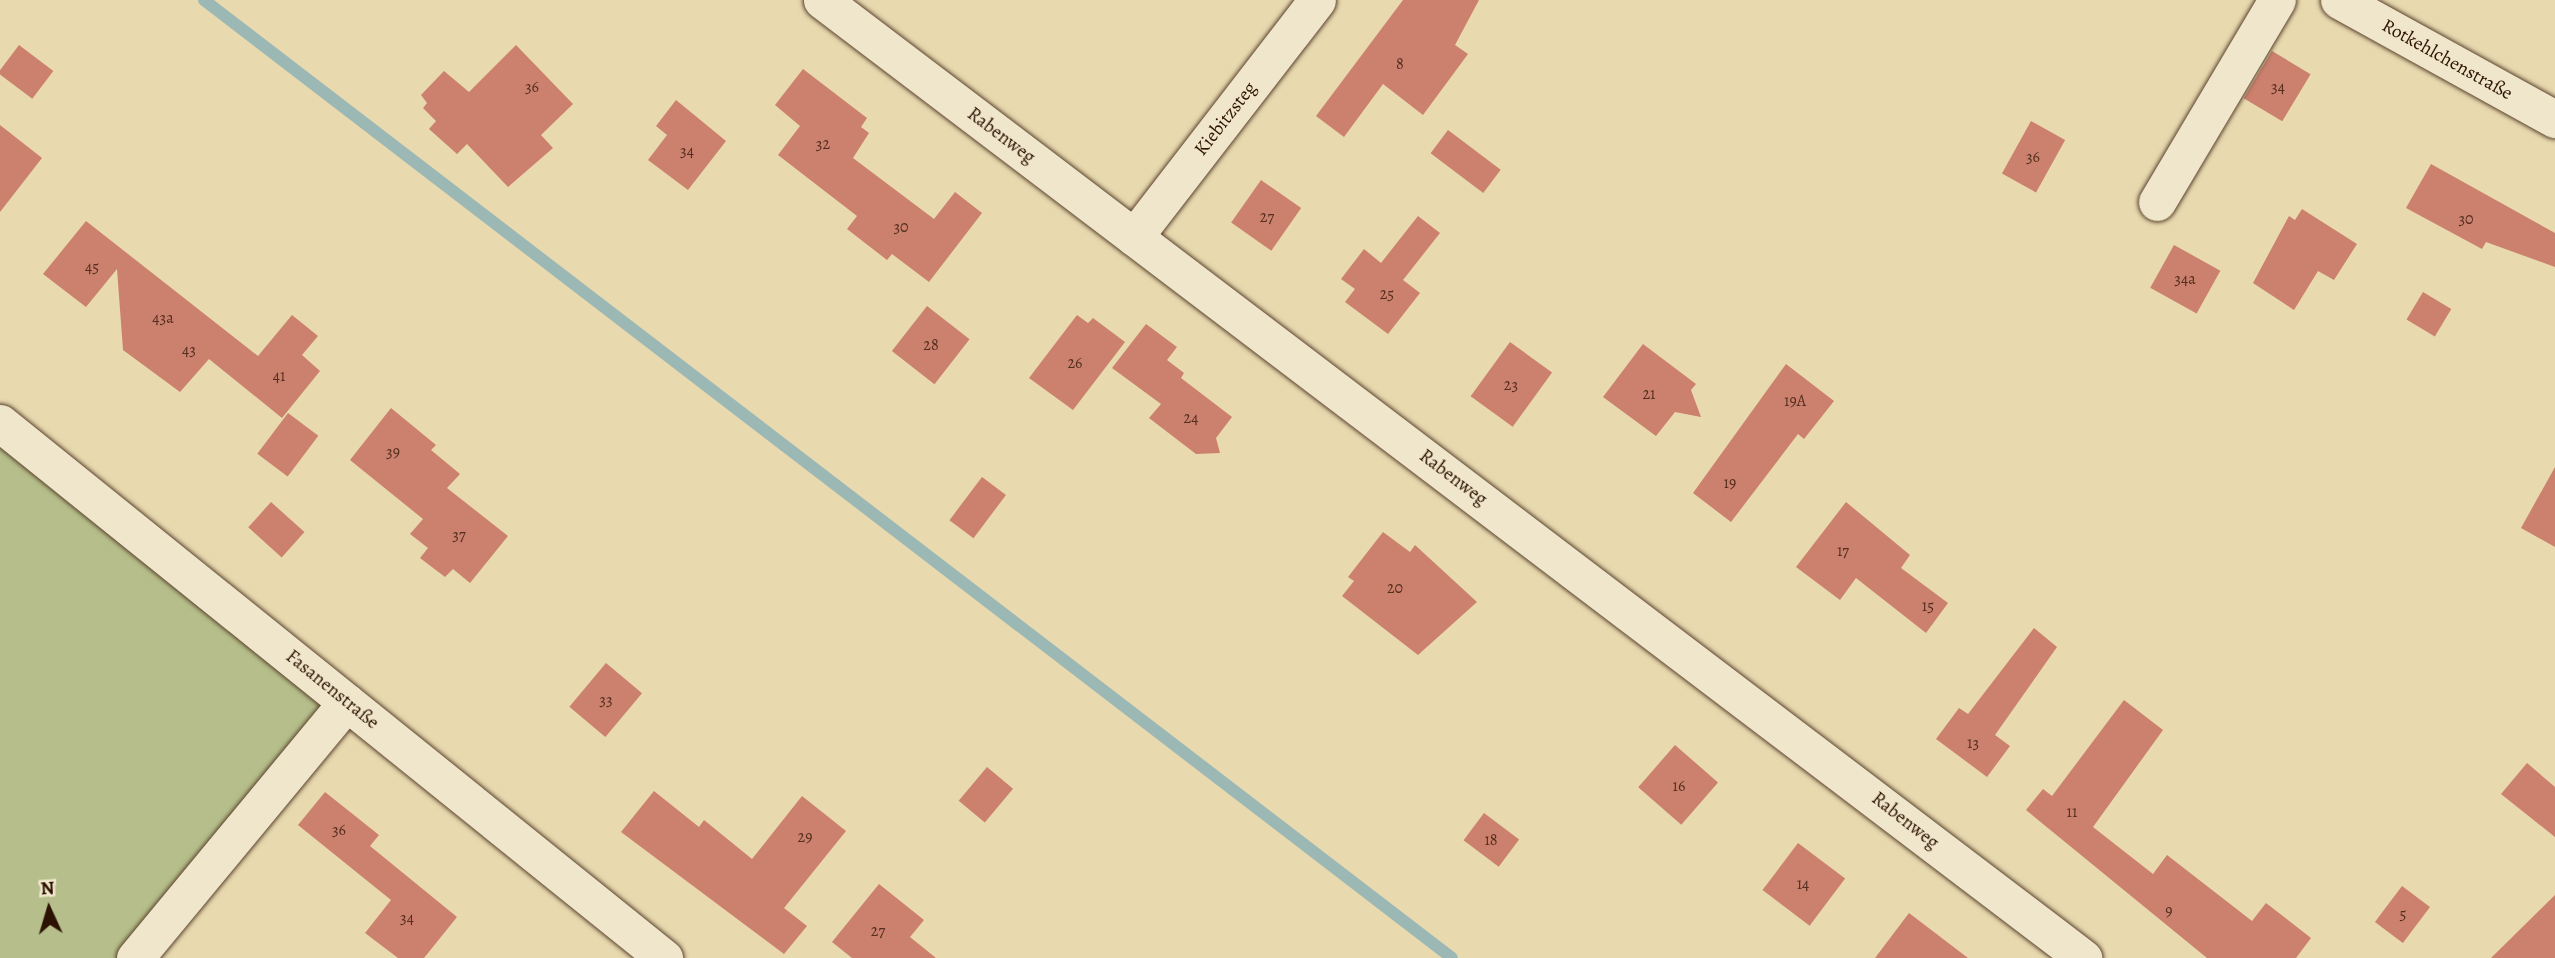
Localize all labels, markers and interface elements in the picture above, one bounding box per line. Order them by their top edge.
street label: Rotkehlchenstraße [2378,15,2516,105]
house number: 8 [1396,54,1404,74]
house number: 36 [525,77,539,97]
street label: Kiebitzsteg [1190,77,1262,161]
house number: 34 [2271,77,2285,97]
street label: Rabenweg [963,103,1039,169]
house number: 32 [816,134,830,154]
house number: 34 [680,141,694,161]
house number: 36 [2026,147,2040,167]
house number: 27 [1260,207,1274,227]
house number: 30 [2458,209,2474,229]
house number: 30 [893,217,909,237]
house number: 45 [85,257,99,277]
house number: 34a [2174,269,2196,289]
house number: 25 [1380,284,1394,304]
house number: 43a [152,308,174,328]
house number: 28 [923,335,939,355]
house number: 43 [182,340,196,360]
house number: 26 [1068,353,1082,373]
house number: 41 [273,366,285,386]
house number: 23 [1504,375,1518,395]
house number: 21 [1642,384,1656,404]
house number: 19A [1784,391,1806,411]
house number: 24 [1184,408,1198,428]
house number: 39 [386,442,400,462]
street label: Rabenweg [1415,445,1491,511]
house number: 19 [1724,473,1736,493]
house number: 37 [452,525,466,545]
house number: 17 [1837,541,1849,561]
house number: 20 [1387,578,1403,598]
house number: 15 [1922,596,1934,616]
street label: Fasanenstraße [281,646,383,734]
house number: 33 [599,690,613,710]
house number: 13 [1967,733,1979,753]
house number: 16 [1673,776,1685,796]
street label: Rabenweg [1867,788,1943,854]
house number: 11 [2067,802,2077,822]
house number: 36 [332,820,346,840]
house number: 29 [798,827,812,847]
house number: 18 [1484,830,1498,850]
north arrow [14,874,84,944]
house number: 14 [1797,874,1809,894]
text: N [40,875,55,902]
house number: 9 [2165,901,2173,921]
house number: 5 [2400,904,2406,924]
house number: 34 [400,908,414,928]
house number: 27 [871,921,885,941]

